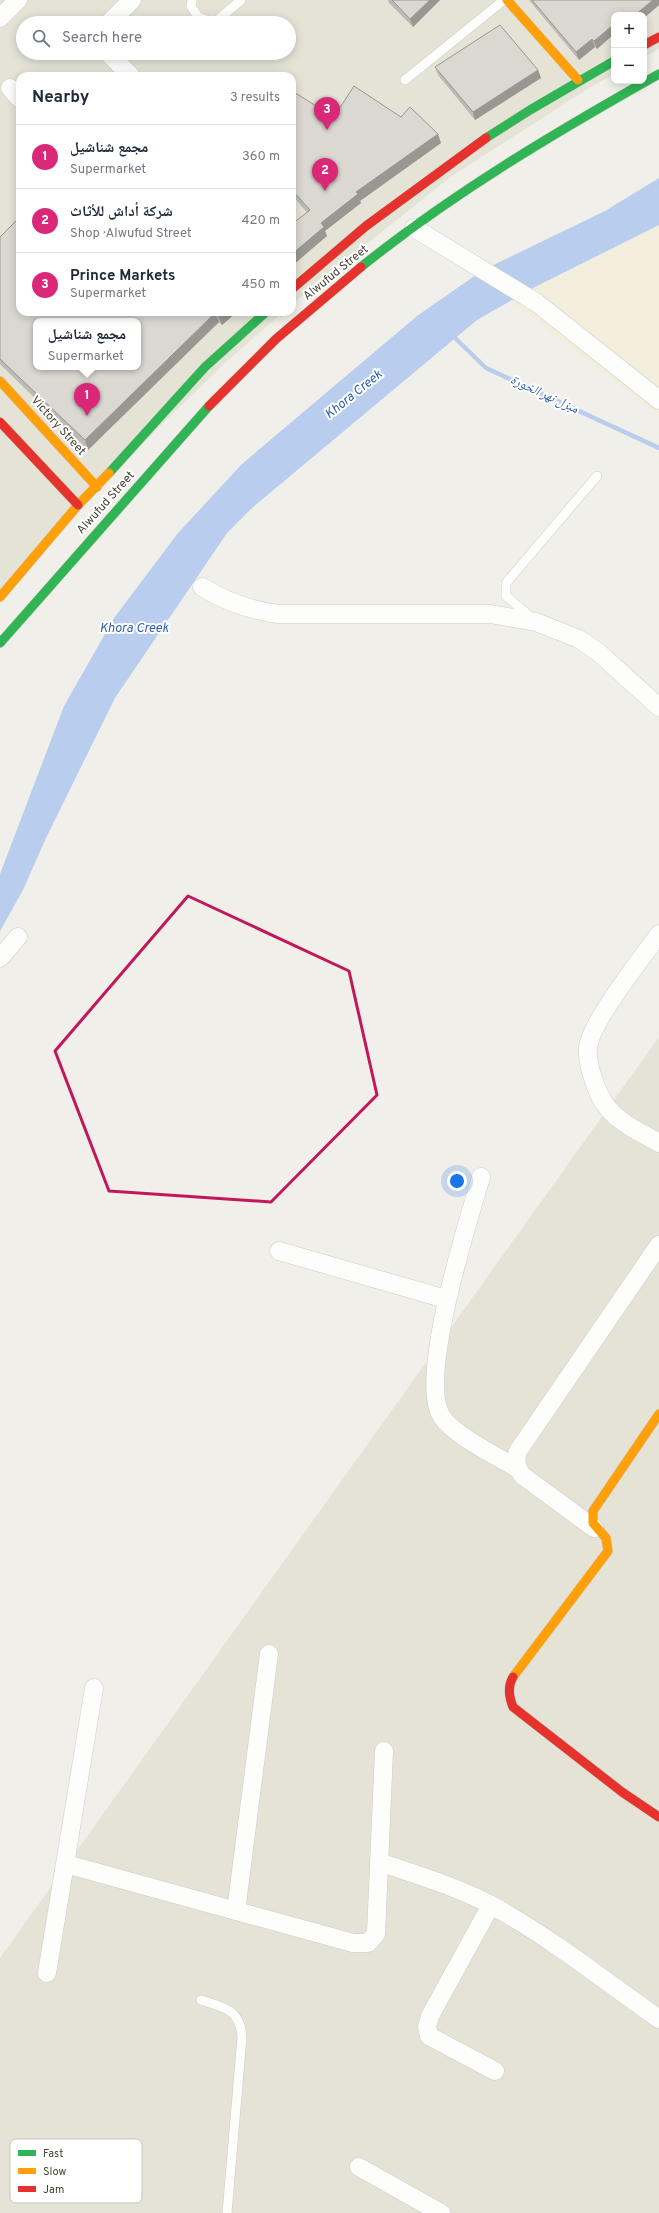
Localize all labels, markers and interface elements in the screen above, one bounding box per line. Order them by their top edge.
map controls [611,12,647,84]
button: + [611,12,647,48]
search box [16,16,296,60]
icon: search [30,27,52,49]
text: Search here [62,29,142,48]
button: − [611,48,647,84]
text: Nearby [32,87,89,109]
text: 3 results [230,90,280,106]
pin: 3 [314,97,340,130]
text: مجمع شناشيل [70,139,148,158]
text: 1 [42,149,48,165]
text: 360 m [242,149,280,165]
pin: 2 [312,158,338,191]
text: Supermarket [70,162,146,178]
text: شركة أداش للأثاث [70,203,173,222]
text: 2 [41,213,49,229]
text: 420 m [242,213,280,229]
text: Shop · Alwufud Street [70,226,192,242]
street label: Alwufud Street [300,242,372,304]
text: Prince Markets [70,267,175,286]
text: 3 [41,277,49,293]
text: 450 m [241,277,280,293]
text: Supermarket [70,286,146,302]
popup [33,318,141,370]
text: مجمع شناشيل [48,326,126,345]
text: Supermarket [48,349,124,365]
water label: Khora Creek [322,367,386,423]
water label: مبزل نهر الخورة [507,372,581,418]
pin: 1 [74,383,100,416]
street label: Victory Street [27,393,89,459]
street label: Alwufud Street [73,468,139,538]
water label: Khora Creek [99,621,169,637]
your location [447,1171,467,1191]
legend [10,2139,142,2203]
text: Fast [43,2147,63,2161]
text: Slow [43,2165,66,2179]
text: Jam [43,2183,64,2197]

